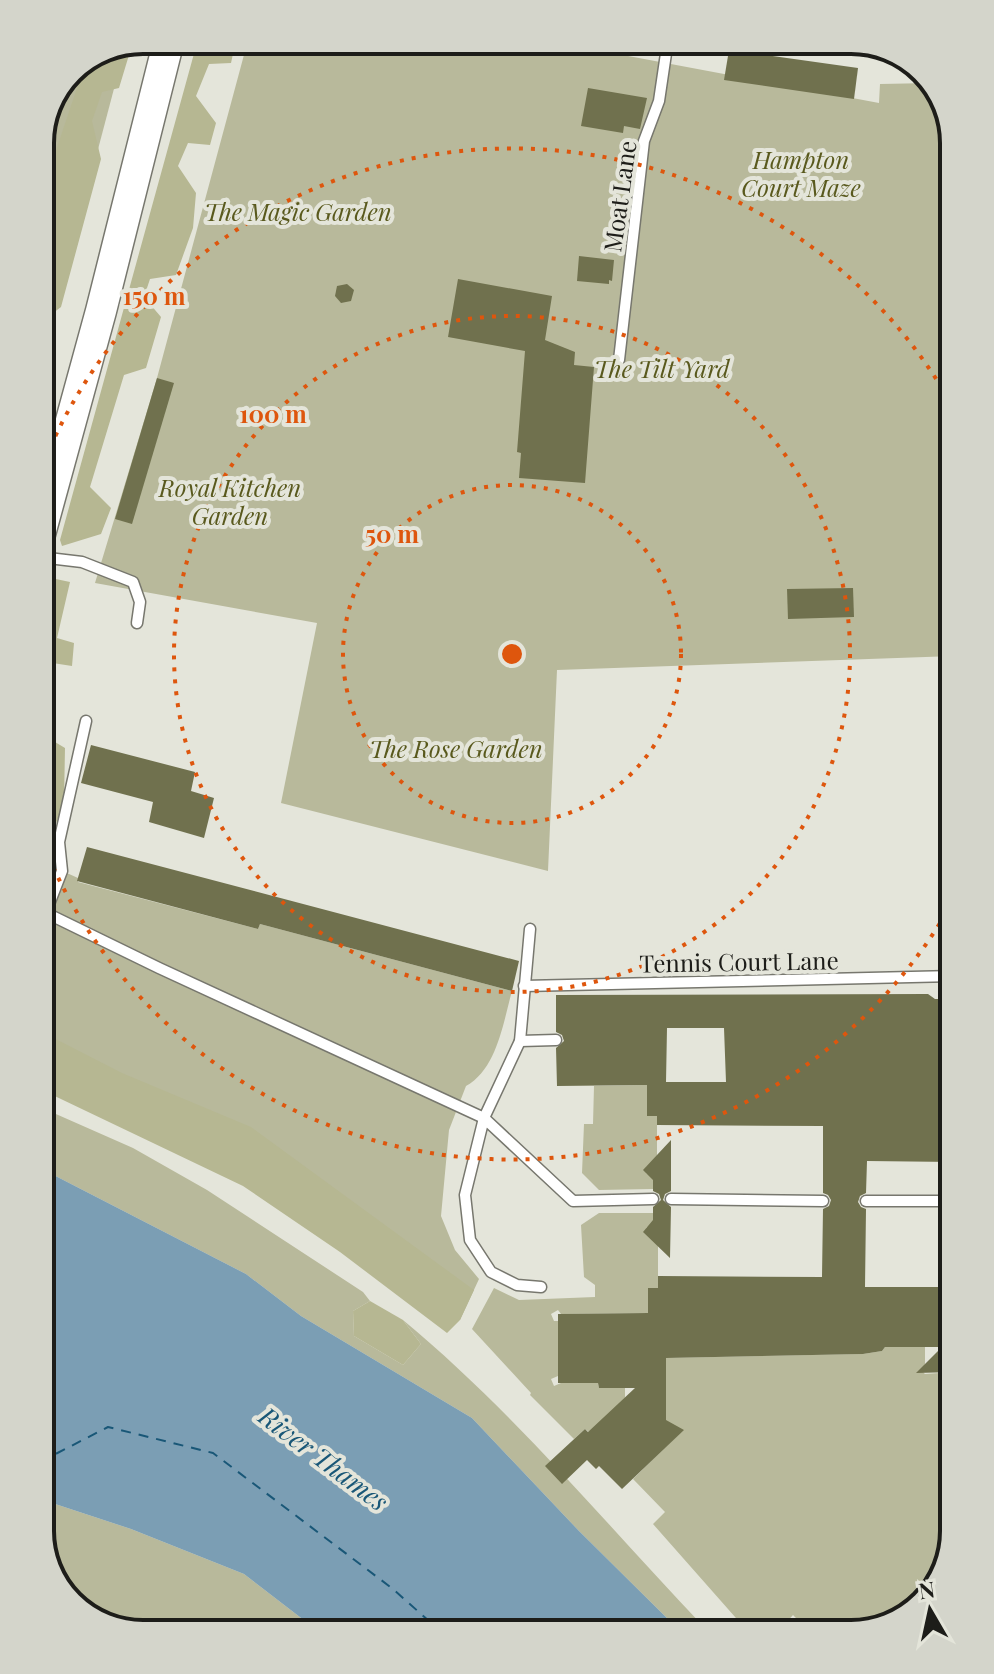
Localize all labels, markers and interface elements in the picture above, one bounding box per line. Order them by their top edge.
street label: Moat Lane [595,138,643,254]
park label: Hampton Court Maze [741,143,861,203]
park label: The Magic Garden [204,195,392,227]
text: 150 m [123,279,186,311]
park label: The Tilt Yard [594,352,731,384]
text: 100 m [239,397,307,429]
park label: Royal Kitchen Garden [158,471,301,531]
text: 50 m [365,517,419,549]
centre of rings [498,640,526,668]
park label: The Rose Garden [369,732,543,764]
street label: Tennis Court Lane [639,943,839,979]
water label: River Thames [251,1397,396,1518]
north arrow [890,1570,970,1650]
text: N [917,1573,937,1605]

